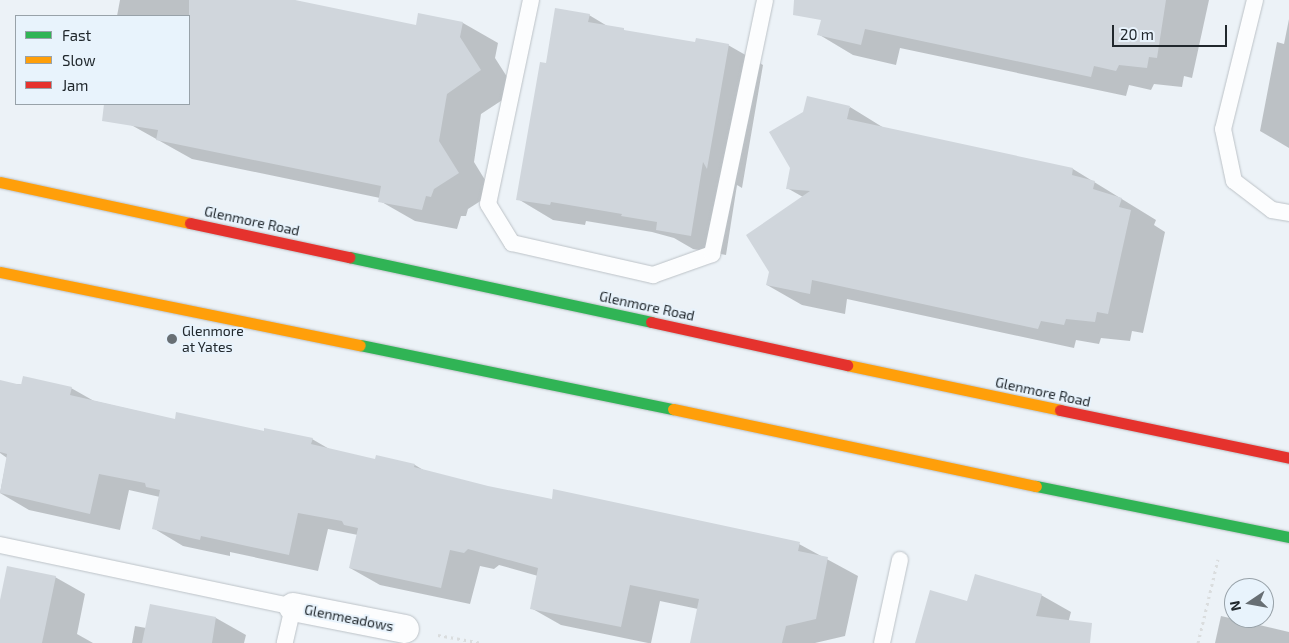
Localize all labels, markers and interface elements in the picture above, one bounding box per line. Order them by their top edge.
legend [15,15,190,105]
scale bar [1114,15,1229,47]
text: 20 m [1120,25,1154,43]
text: Fast [62,26,91,44]
text: Slow [62,51,96,69]
text: Jam [62,76,88,94]
street label: Glenmore Road [203,203,301,239]
street label: Glenmore Road [598,288,696,324]
place label: Glenmore at Yates [182,323,244,356]
marker: Glenmore at Yates [166,333,178,345]
street label: Glenmore Road [994,374,1092,410]
north arrow [1224,578,1274,628]
text: N [1225,599,1244,613]
street label: Glenmeadows [303,601,395,635]

